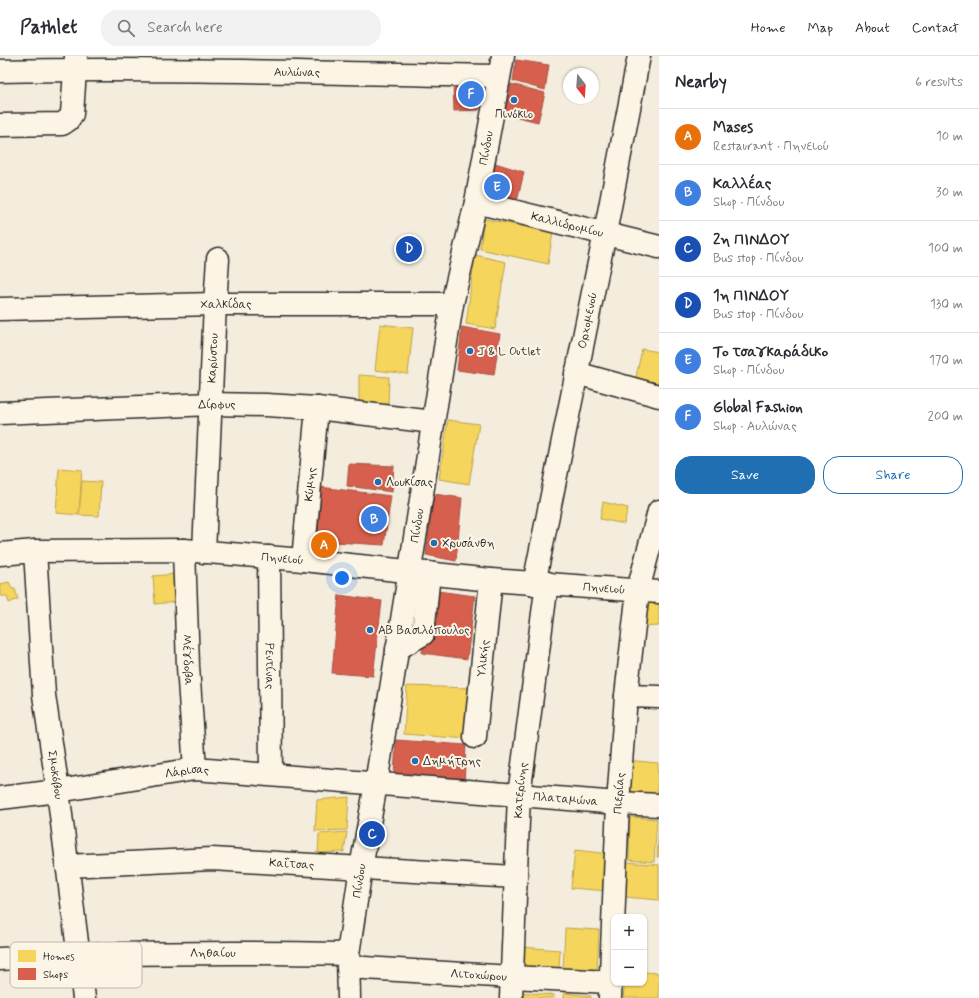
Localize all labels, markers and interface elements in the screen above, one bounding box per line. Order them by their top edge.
search box [101,10,381,46]
text: Pathlet [20,15,77,40]
icon: search [115,17,137,39]
text: Search here [147,18,223,38]
text: Home [751,19,785,37]
text: Map [807,19,833,37]
text: About [855,19,890,37]
text: Contact [912,19,959,37]
street label: Αυλώνας [274,65,320,81]
north arrow [563,68,599,104]
text: Nearby [675,71,727,93]
text: 6 results [915,74,963,91]
pin: F [458,79,484,109]
marker: Πινόκιο [509,95,519,105]
place label: Πινόκιο [495,107,533,123]
text: Mases [713,118,753,138]
text: A [684,128,692,145]
text: 10 m [936,128,963,145]
street label: Πίνδου [476,129,498,167]
text: Restaurant · Πηνειού [713,138,829,155]
pin: E [484,172,510,202]
text: Καλλέας [713,174,771,194]
text: B [684,184,692,201]
text: 30 m [936,184,963,201]
text: Shop · Πίνδου [713,194,784,211]
street label: Καλλιδρομίου [529,209,605,242]
text: 2η ΠΙΝΔΟΥ [713,230,790,250]
pin: D [396,234,422,264]
text: C [683,240,693,257]
text: 100 m [928,240,963,257]
text: Bus stop · Πίνδου [713,250,803,267]
text: 1η ΠΙΝΔΟΥ [713,286,789,306]
street label: Ορχομενού [575,291,602,350]
text: D [684,296,692,313]
text: 130 m [930,296,963,313]
street label: Χαλκίδας [200,297,251,313]
text: Bus stop · Πίνδου [713,306,803,323]
street label: Καρύστου [204,332,223,384]
text: Το τσαγκαράδικο [713,342,828,362]
place label: J & L Outlet [478,344,542,360]
marker: J & L Outlet [465,346,475,356]
text: E [684,352,692,369]
text: 170 m [929,352,963,369]
text: Shop · Πίνδου [713,362,784,379]
street label: Δίρφυς [198,397,236,414]
text: Global Fashion [713,398,803,418]
text: F [685,408,691,425]
text: 200 m [928,408,963,425]
text: Shop · Αυλώνας [713,418,797,435]
button: Save [675,456,815,494]
button: Share [823,456,963,494]
street label: Κύμης [301,467,321,502]
place label: Λουκίσας [386,475,433,491]
marker: Λουκίσας [373,477,383,487]
pin: B [361,504,387,534]
street label: Πίνδου [407,507,429,544]
pin: A [311,530,337,560]
place label: Χρυσάνθη [442,536,495,552]
marker: Χρυσάνθη [429,538,439,548]
street label: Πηνειού [261,550,304,569]
your location [332,568,352,588]
street label: Πηνειού [582,580,626,599]
place label: ΑΒ Βασιλόπουλος [378,623,469,639]
marker: ΑΒ Βασιλόπουλος [365,625,375,635]
street label: Μέγδοβα [178,634,196,686]
street label: Υλικής [474,639,494,678]
street label: Ρεντίνας [261,643,277,689]
street label: Σμοκόβου [43,750,66,801]
place label: Δημήτρης [423,754,481,770]
marker: Δημήτρης [410,756,420,766]
street label: Κατερίνης [511,761,532,819]
street label: Λάρισας [164,762,210,783]
street label: Πιερίας [611,772,629,814]
street label: Πλαταμώνα [532,789,599,810]
pin: C [359,819,385,849]
street label: Καΐτσας [269,855,315,874]
street label: Πίνδου [350,862,371,899]
map controls [611,914,647,986]
button: + [611,914,647,950]
legend [10,942,142,988]
street label: Ληθαίου [190,946,236,962]
text: Homes [43,950,75,964]
button: − [611,950,647,986]
street label: Λιτοχώρου [450,966,508,986]
text: Shops [43,968,68,982]

